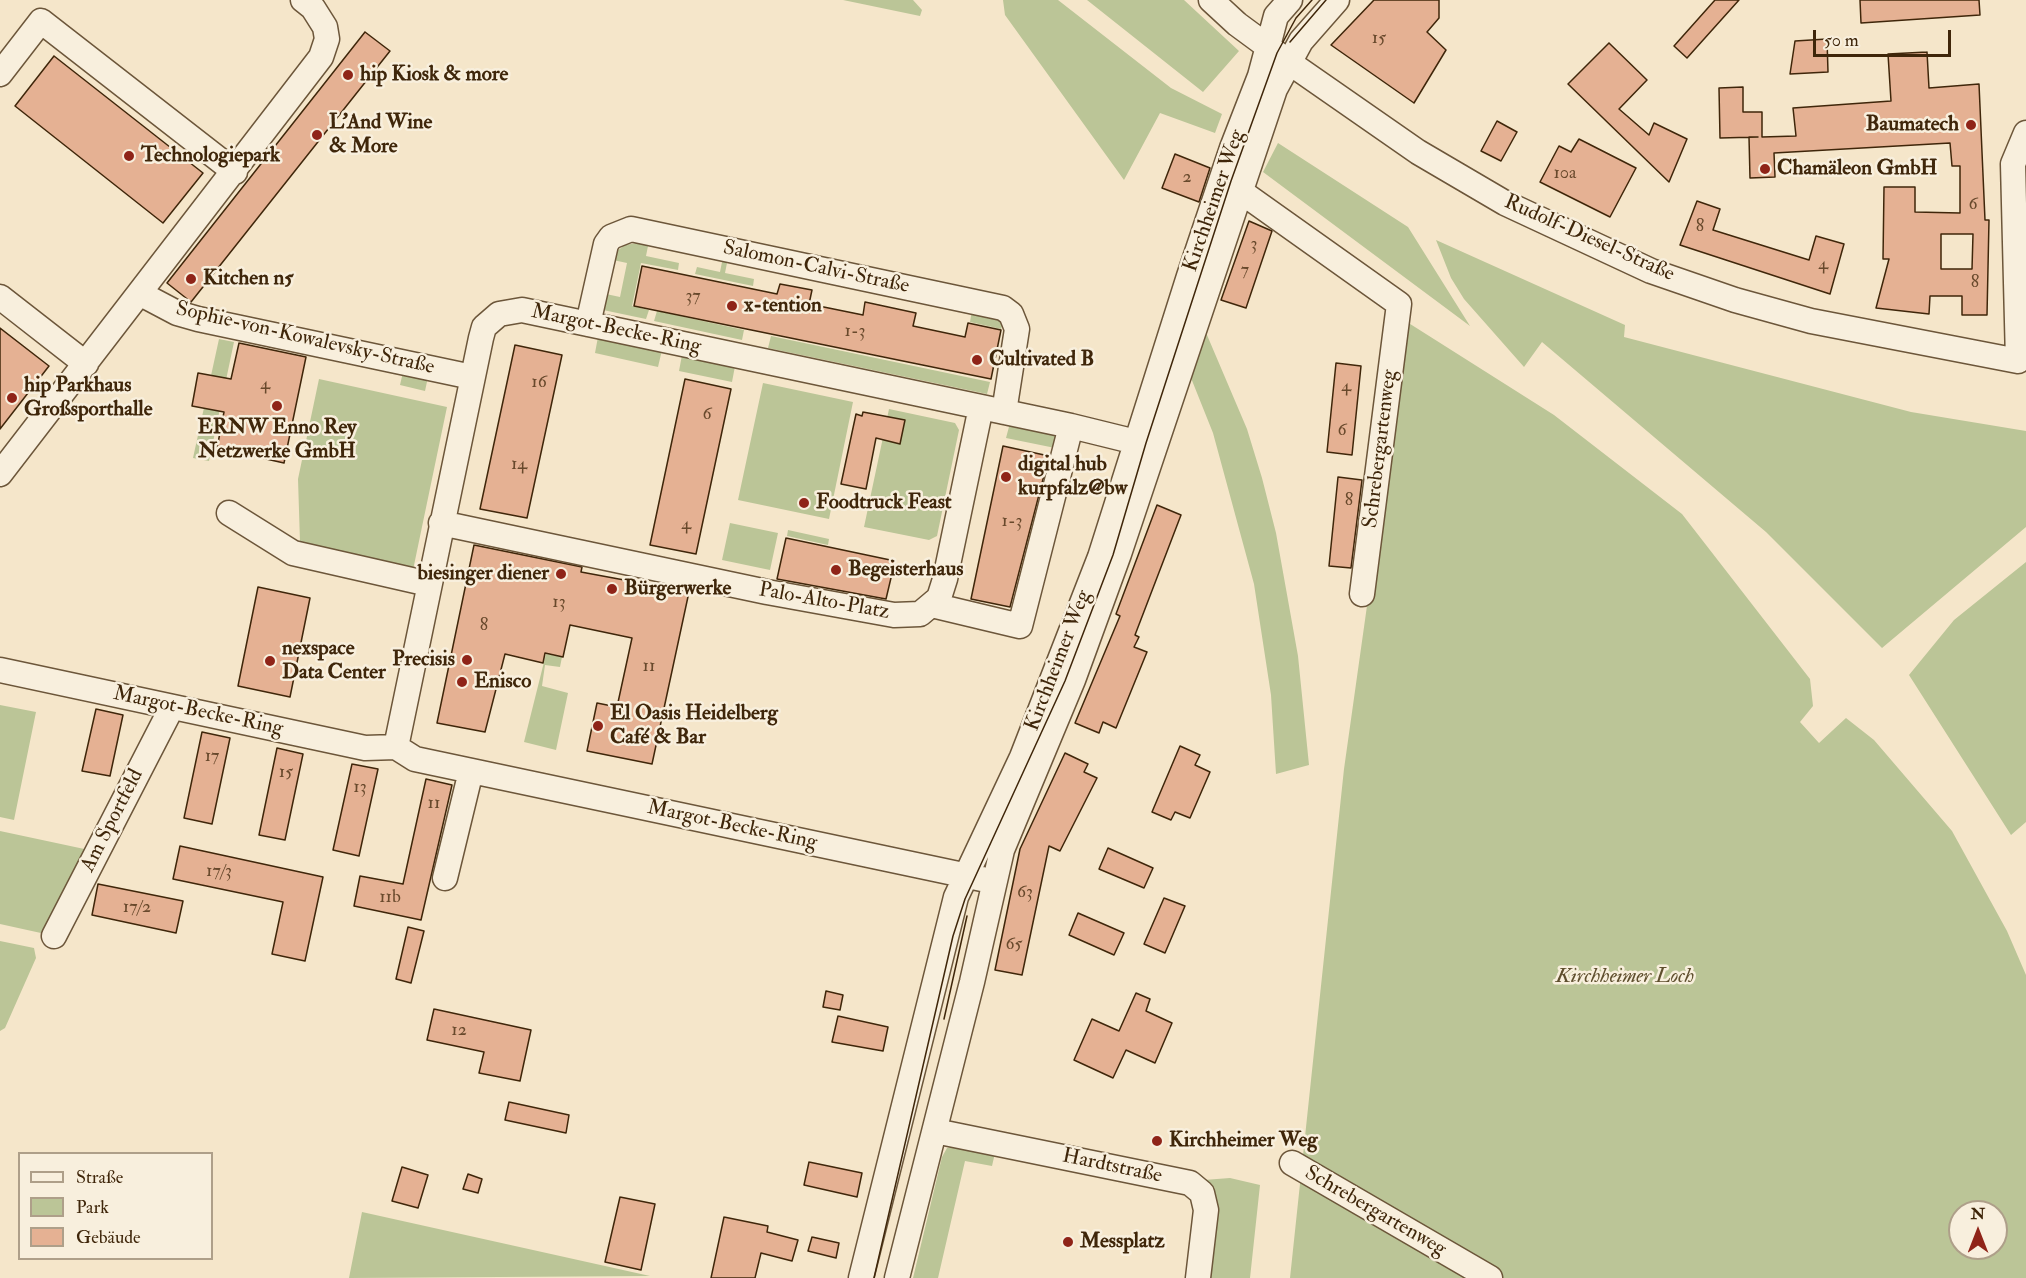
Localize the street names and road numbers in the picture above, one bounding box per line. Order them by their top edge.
street label: Kirchheimer Weg [1179,127,1251,275]
street label: Rudolf-Diesel-Straße [1500,190,1678,288]
street label: Salomon-Calvi-Straße [721,236,911,300]
street label: Sophie-von-Kowalevsky-Straße [173,297,437,381]
street label: Margot-Becke-Ring [529,300,703,360]
street label: Schrebergartenweg [1359,368,1403,530]
street label: Palo-Alto-Platz [757,578,891,626]
street label: Kirchheimer Weg [1021,587,1097,735]
street label: Margot-Becke-Ring [111,682,285,742]
street label: Am Sportfeld [76,765,150,877]
street label: Margot-Becke-Ring [645,796,819,856]
street label: Hardtstraße [1060,1144,1164,1190]
street label: Schrebergartenweg [1300,1161,1450,1263]

